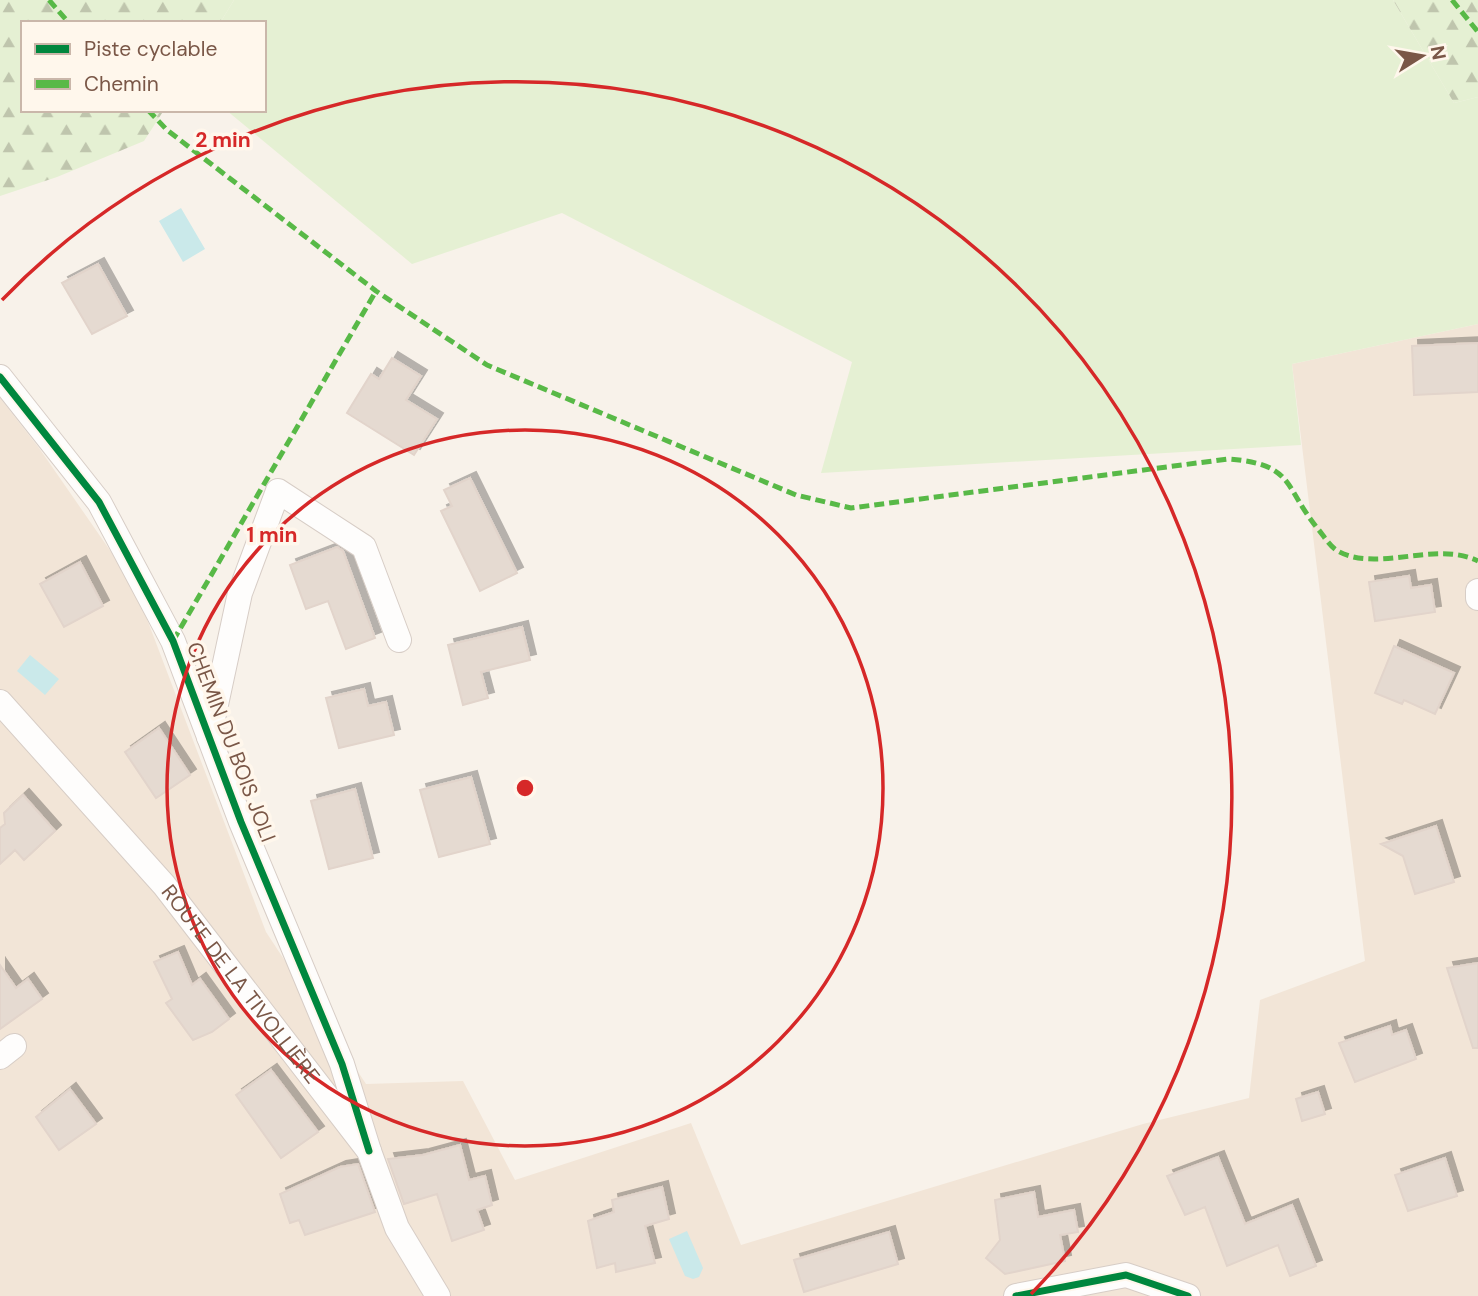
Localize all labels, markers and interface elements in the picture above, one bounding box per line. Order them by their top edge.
legend [21,21,266,112]
north arrow [1387,21,1457,91]
text: Piste cyclable [84,35,217,63]
text: N [1425,44,1452,62]
text: Chemin [84,70,159,98]
text: 2 min [195,126,251,154]
text: 1 min [246,521,298,549]
street label: CHEMIN DU BOIS JOLI [180,638,282,846]
centre of rings [513,776,537,800]
street label: ROUTE DE LA TIVOLLIÈRE [155,879,326,1089]

